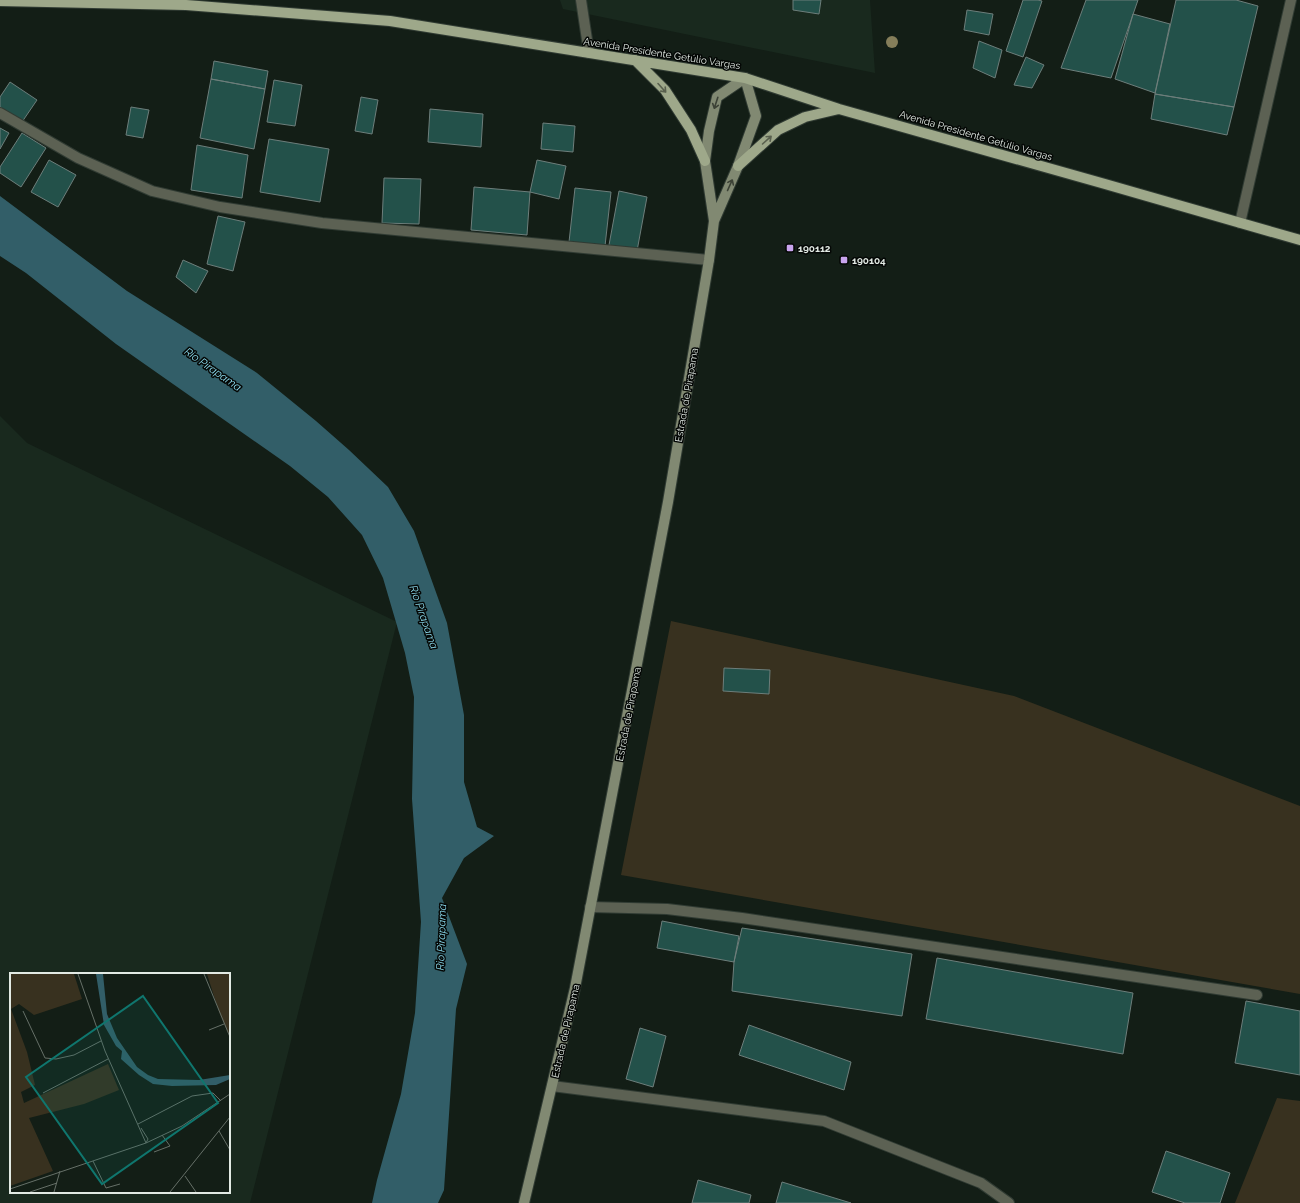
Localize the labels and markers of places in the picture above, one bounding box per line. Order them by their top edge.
marker: 190112 [785,243,795,253]
place label: 190112 [798,243,831,254]
marker: 190104 [839,255,849,265]
place label: 190104 [852,255,886,266]

